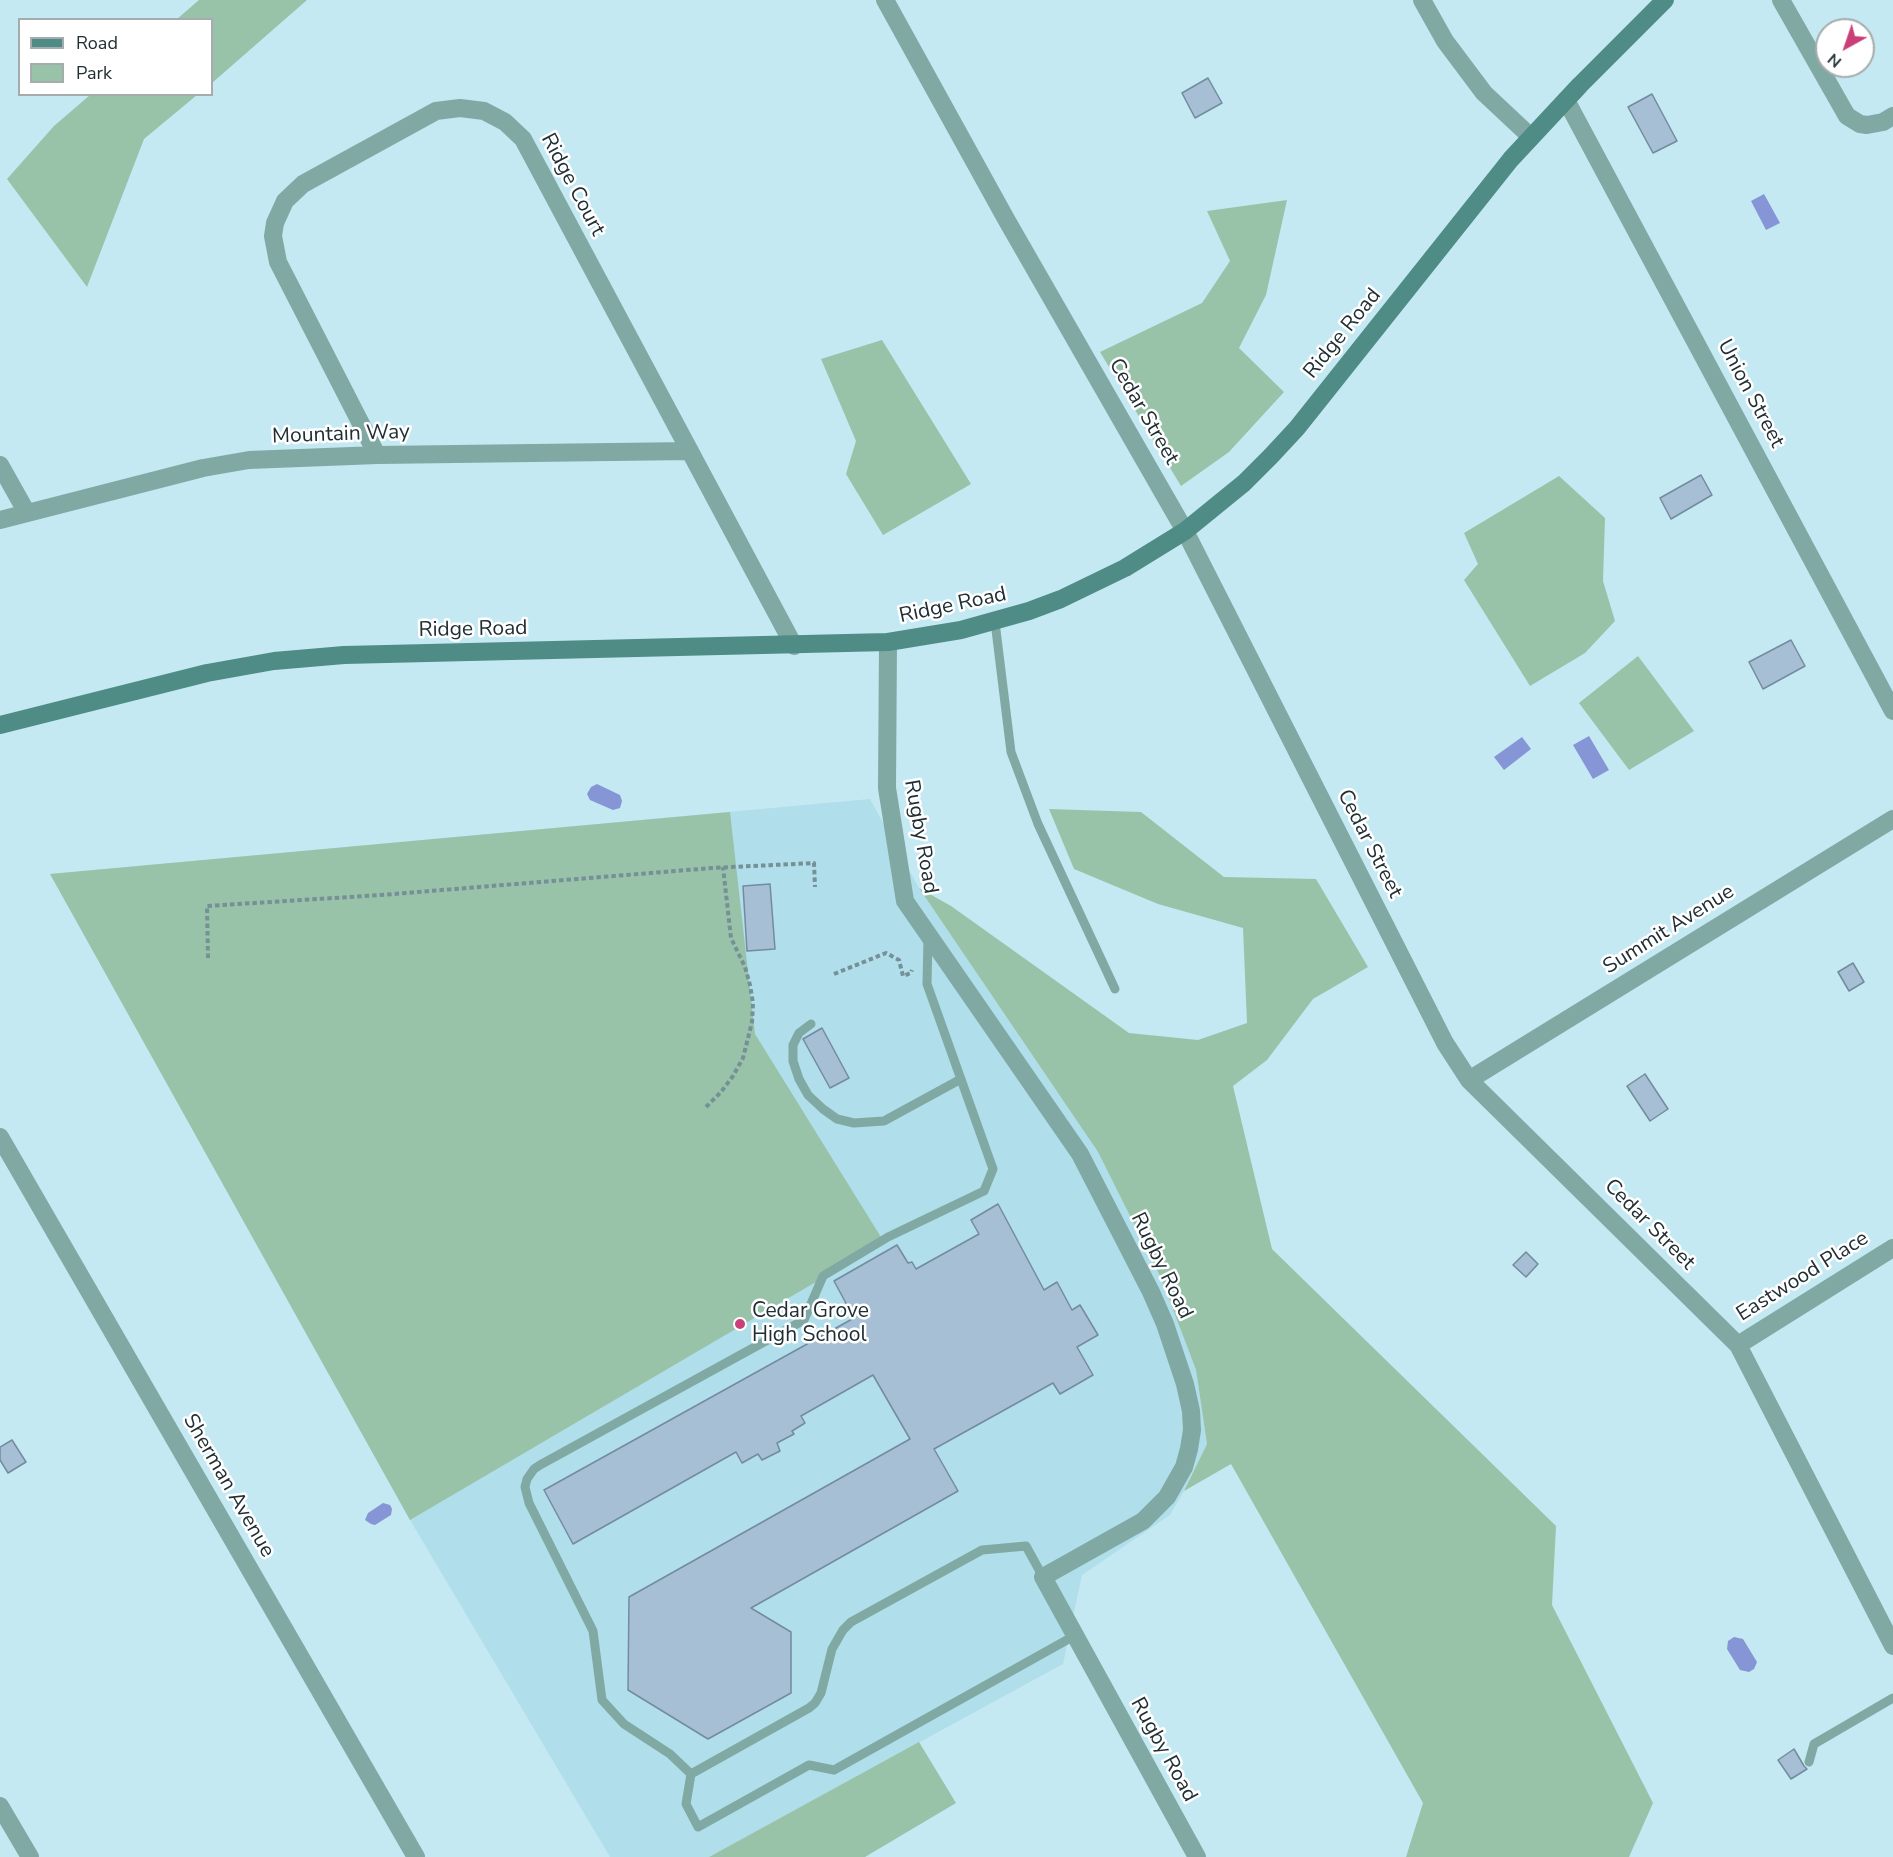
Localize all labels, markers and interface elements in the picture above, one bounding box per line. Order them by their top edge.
legend [18,18,213,96]
north arrow [1815,18,1875,78]
text: Road [76,31,118,55]
text: N [1823,48,1846,73]
text: Park [76,61,112,85]
street label: Ridge Court [535,129,609,241]
street label: Ridge Road [1299,284,1387,384]
street label: Union Street [1711,336,1789,452]
street label: Cedar Street [1103,355,1183,469]
street label: Mountain Way [272,420,410,450]
street label: Ridge Road [897,582,1009,630]
street label: Ridge Road [418,616,528,644]
street label: Rugby Road [898,778,942,896]
street label: Cedar Street [1331,786,1407,902]
street label: Summit Avenue [1599,880,1739,980]
street label: Cedar Street [1598,1174,1700,1276]
street label: Rugby Road [1124,1209,1198,1323]
street label: Eastwood Place [1733,1226,1873,1328]
place label: Cedar Grove High School [752,1299,869,1349]
marker: Cedar Grove High School [733,1317,747,1331]
street label: Sherman Avenue [177,1410,279,1562]
street label: Rugby Road [1124,1693,1202,1807]

